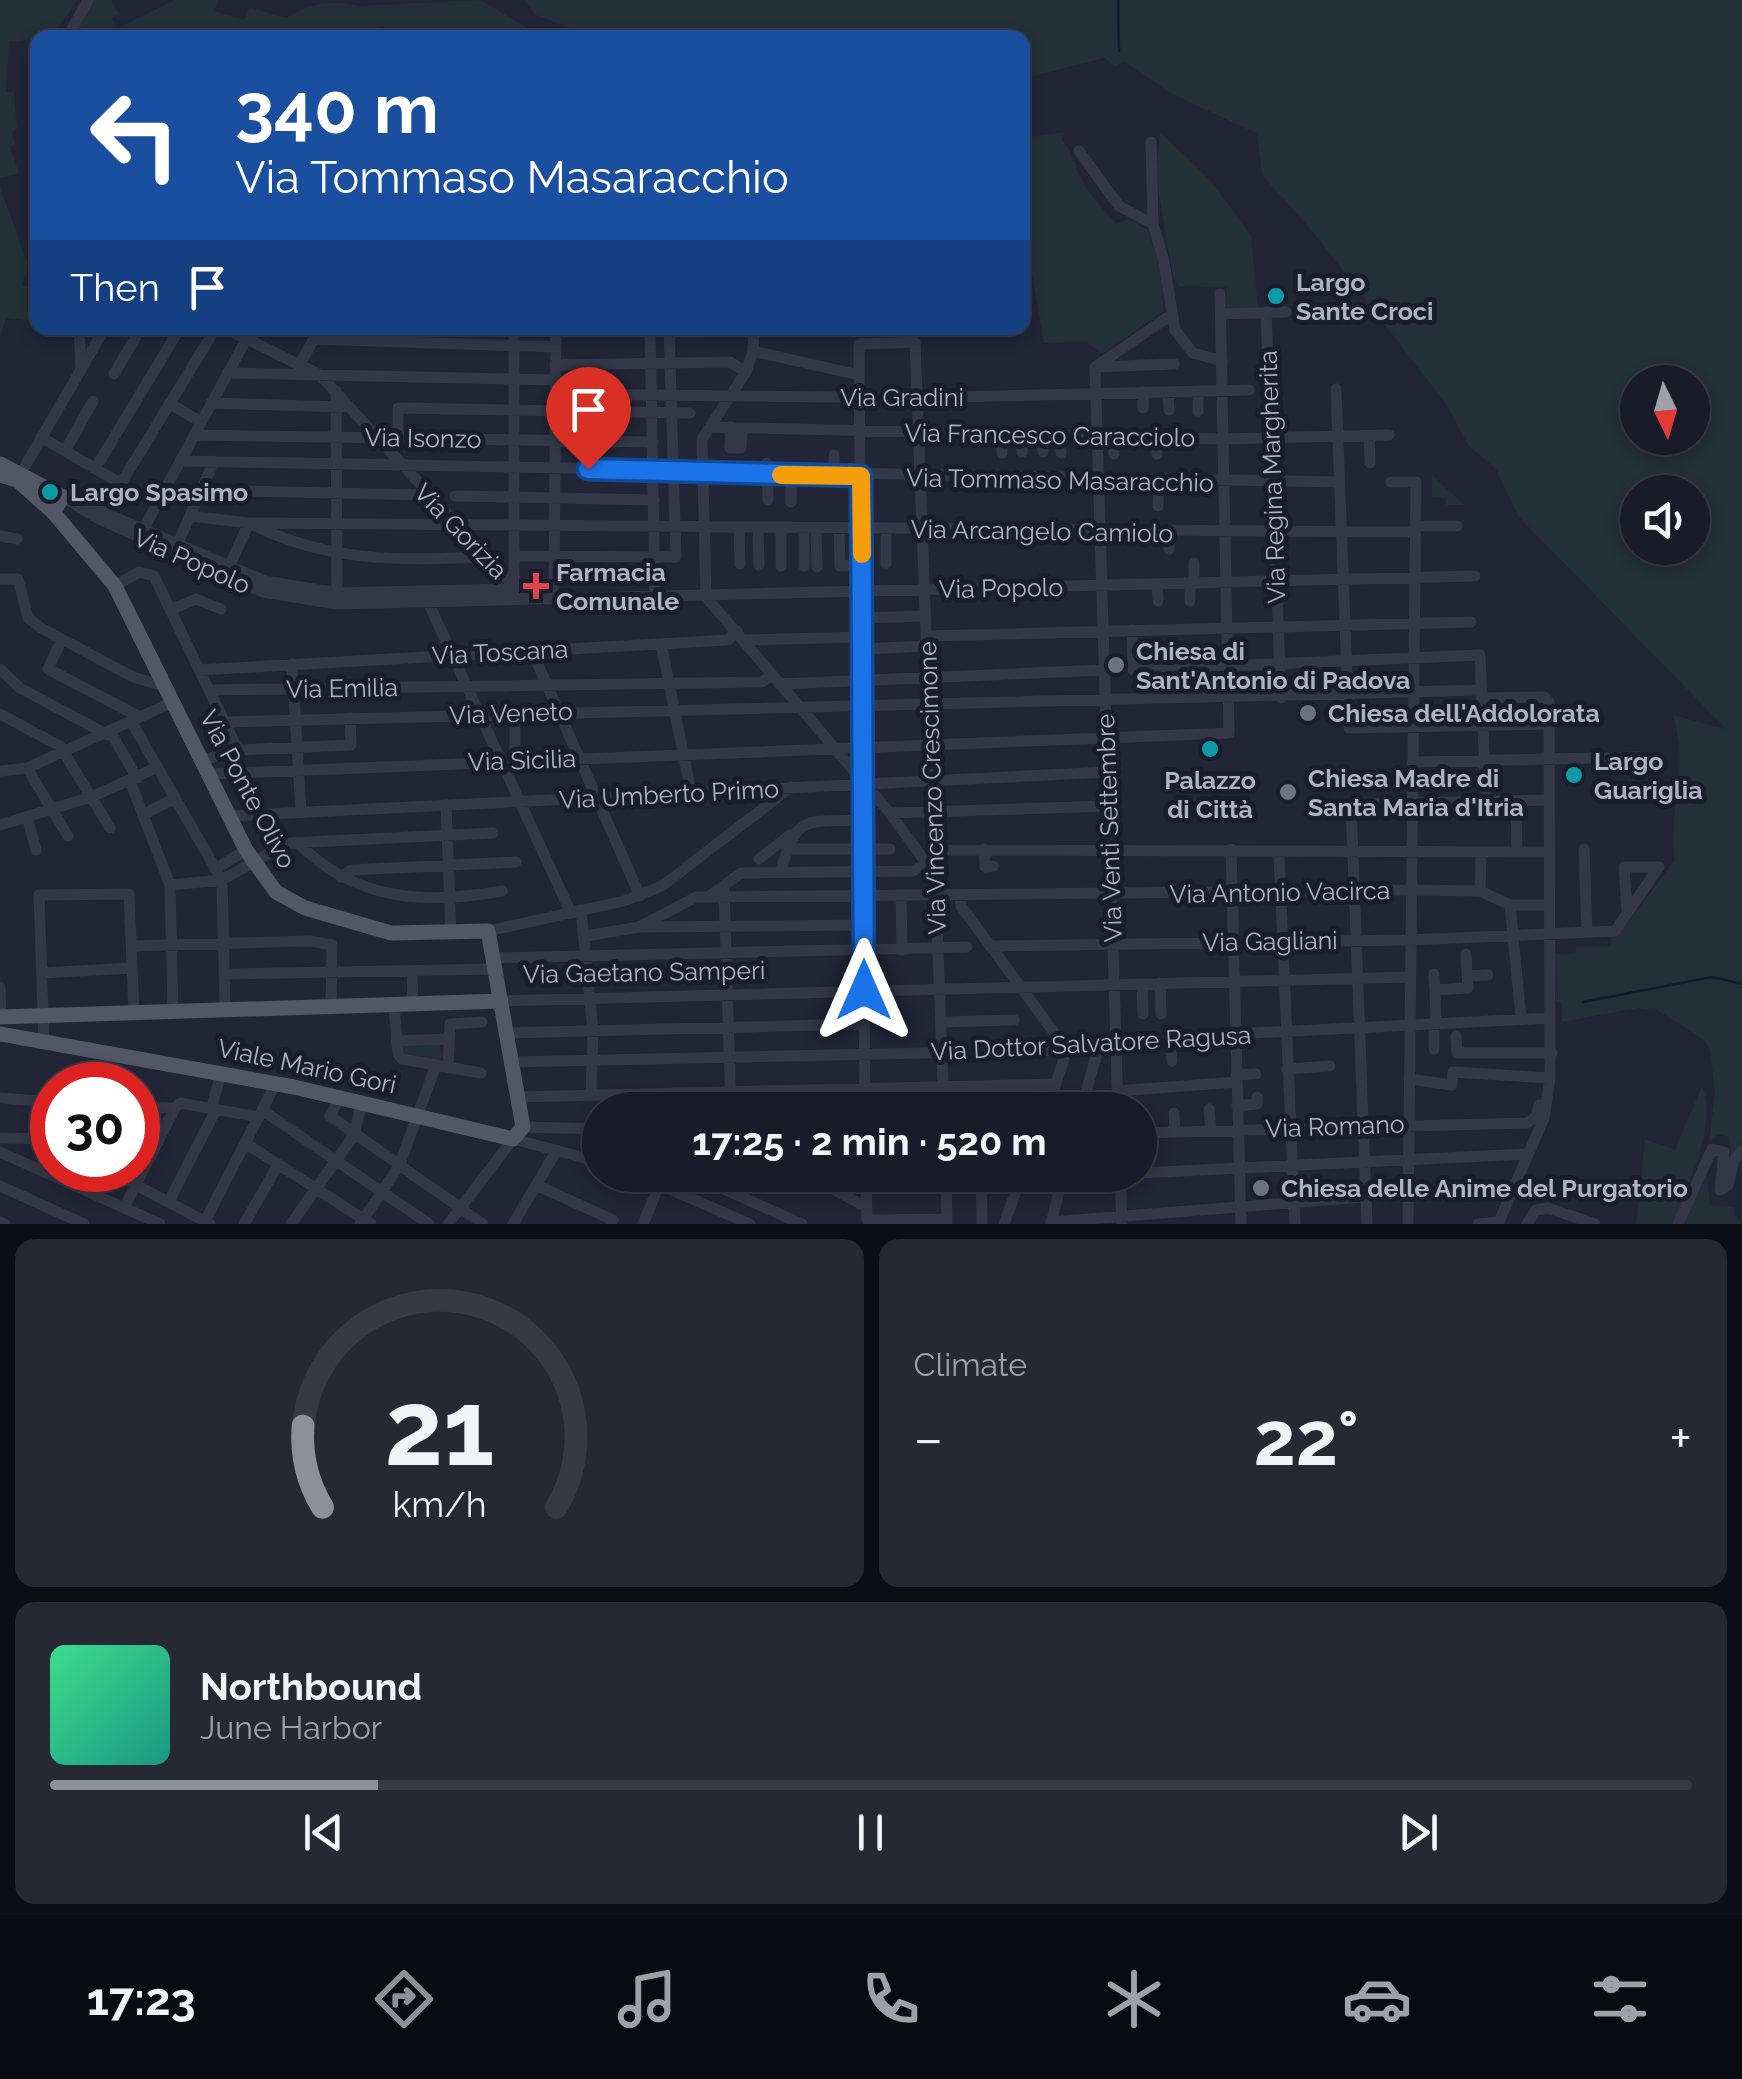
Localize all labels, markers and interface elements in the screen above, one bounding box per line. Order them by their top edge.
text: 340 m [235,67,439,149]
icon: left [70,70,200,200]
text: Via Tommaso Masaracchio [235,151,789,204]
icon: arrive [180,260,235,315]
text: Then [70,265,160,310]
place label: Largo Sante Croci [1296,267,1433,326]
marker: Largo Sante Croci [1265,285,1287,307]
street label: Via Regina Margherita [1253,350,1291,604]
north arrow [1620,365,1710,455]
map controls [1620,365,1710,565]
pin [546,367,631,470]
icon: arrive [561,382,616,437]
street label: Via Gradini [840,382,964,412]
street label: Via Francesco Caracciolo [904,417,1196,453]
street label: Via Isonzo [364,422,482,454]
street label: Via Tommaso Masaracchio [906,462,1214,498]
button: sound [1620,475,1710,565]
place label: Largo Spasimo [70,477,248,507]
street label: Via Gorizia [408,477,514,585]
marker: Largo Spasimo [39,481,61,503]
street label: Via Arcangelo Camiolo [910,514,1174,548]
street label: Via Popolo [129,522,255,600]
place label: Farmacia Comunale [556,557,679,616]
street label: Via Popolo [938,572,1064,604]
marker: Farmacia Comunale [525,575,547,597]
street label: Via Toscana [431,633,569,671]
place label: Chiesa di Sant'Antonio di Padova [1136,636,1410,695]
street label: Via Vincenzo Crescimone [912,641,952,935]
marker: Chiesa di Sant'Antonio di Padova [1105,654,1127,676]
street label: Via Emilia [286,672,398,704]
street label: Via Veneto [449,696,573,730]
place label: Chiesa dell'Addolorata [1328,698,1600,728]
marker: Chiesa dell'Addolorata [1297,702,1319,724]
street label: Via Ponte Olivo [194,705,302,873]
street label: Via Venti Settembre [1090,713,1128,943]
marker: Palazzo di Città [1199,738,1221,760]
street label: Via Sicilia [467,743,577,777]
place label: Largo Guariglia [1594,746,1702,805]
place label: Chiesa Madre di Santa Maria d'Itria [1308,763,1524,822]
marker: Largo Guariglia [1563,764,1585,786]
place label: Palazzo di Città [1164,765,1256,824]
street label: Via Umberto Primo [558,773,780,815]
marker: Chiesa Madre di Santa Maria d'Itria [1277,781,1299,803]
street label: Via Antonio Vacirca [1169,875,1391,909]
street label: Via Gagliani [1202,925,1338,957]
position arrow [812,938,916,1042]
street label: Via Gaetano Samperi [523,955,765,989]
street label: Via Dottor Salvatore Ragusa [930,1020,1252,1066]
street label: Viale Mario Gori [215,1032,399,1100]
speed limit sign: 30 [30,1062,160,1192]
street label: Via Romano [1265,1109,1405,1143]
text: 17:25 · 2 min · 520 m [692,1119,1047,1164]
place label: Chiesa delle Anime del Purgatorio [1281,1173,1688,1203]
marker: Chiesa delle Anime del Purgatorio [1250,1177,1272,1199]
text: Climate [914,1346,1027,1383]
text: 21 [384,1367,494,1489]
text: 22° [1253,1394,1359,1483]
text: − [914,1406,943,1471]
text: + [1669,1406,1692,1471]
text: km/h [392,1483,486,1525]
text: Northbound [200,1664,422,1709]
text: June Harbor [200,1709,382,1746]
icon: previous [296,1805,351,1860]
icon: pause [843,1805,898,1860]
icon: next [1391,1805,1446,1860]
icon: directions [369,1964,439,2034]
icon: music [612,1964,682,2034]
icon: phone [856,1964,926,2034]
icon: climate [1099,1964,1169,2034]
icon: car [1342,1964,1412,2034]
icon: filters [1585,1964,1655,2034]
text: 17:23 [87,1973,196,2026]

